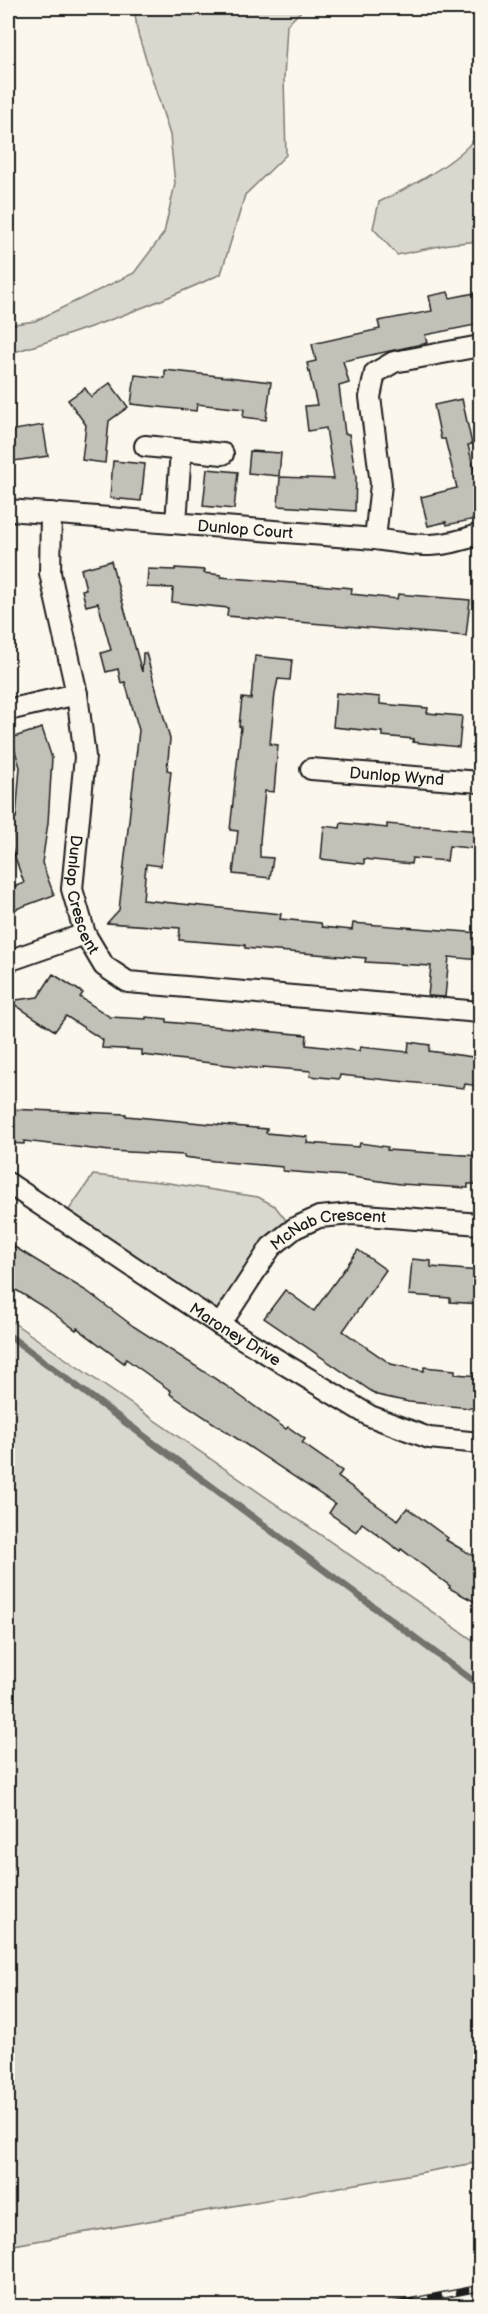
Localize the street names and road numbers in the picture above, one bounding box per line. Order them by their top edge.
street label: Dunlop Court [197,517,294,543]
street label: Dunlop Wynd [349,764,445,790]
street label: Dunlop Crescent [61,834,103,958]
street label: McNab Crescent [267,1206,387,1255]
street label: Maroney Drive [186,1299,284,1371]

